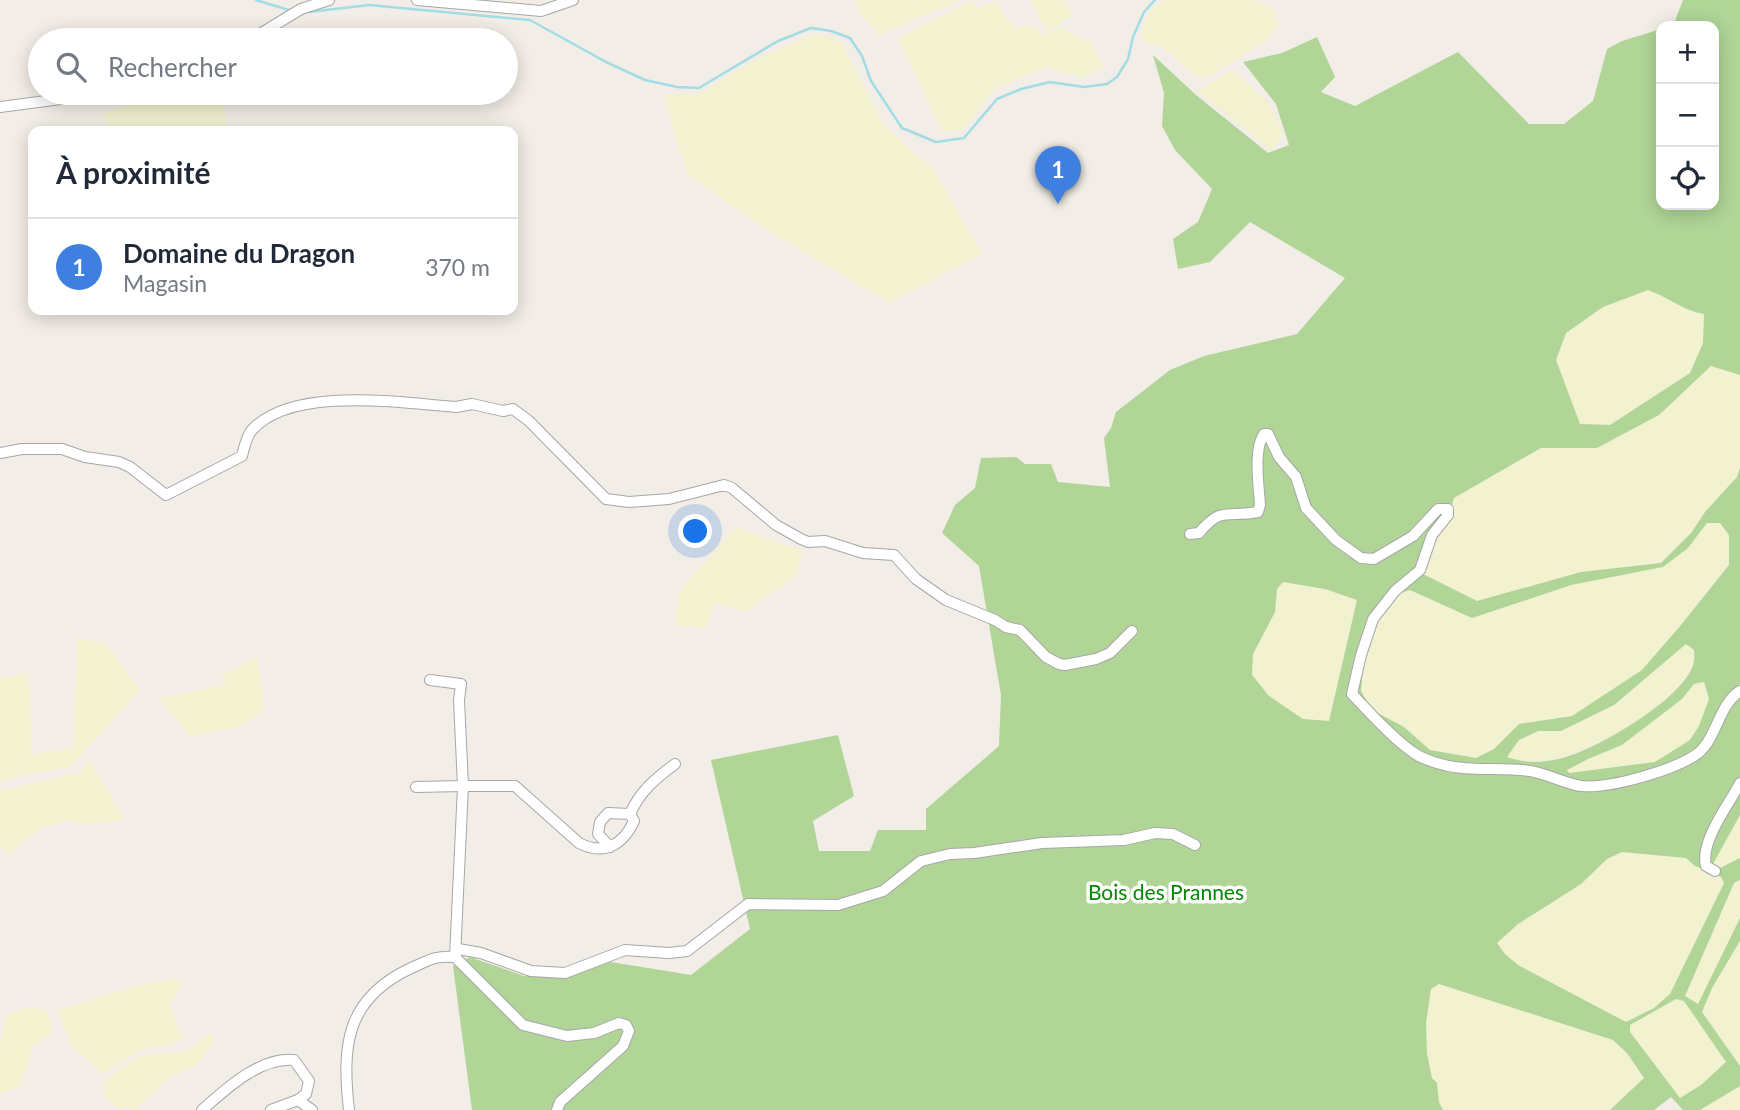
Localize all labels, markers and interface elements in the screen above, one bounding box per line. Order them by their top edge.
map controls [1656,21,1719,210]
button: + [1656,21,1719,84]
search box [28,28,518,105]
icon: search [52,48,90,86]
text: Rechercher [108,51,237,83]
button: − [1656,84,1719,147]
pin: 1 [1035,146,1081,204]
button: locate [1656,147,1719,210]
text: À proximité [56,154,211,190]
text: Domaine du Dragon [123,237,355,269]
text: 1 [72,253,86,281]
text: 370 m [425,253,490,281]
text: Magasin [123,269,207,297]
your location [678,514,712,548]
park label: Bois des Prannes [1088,879,1244,904]

